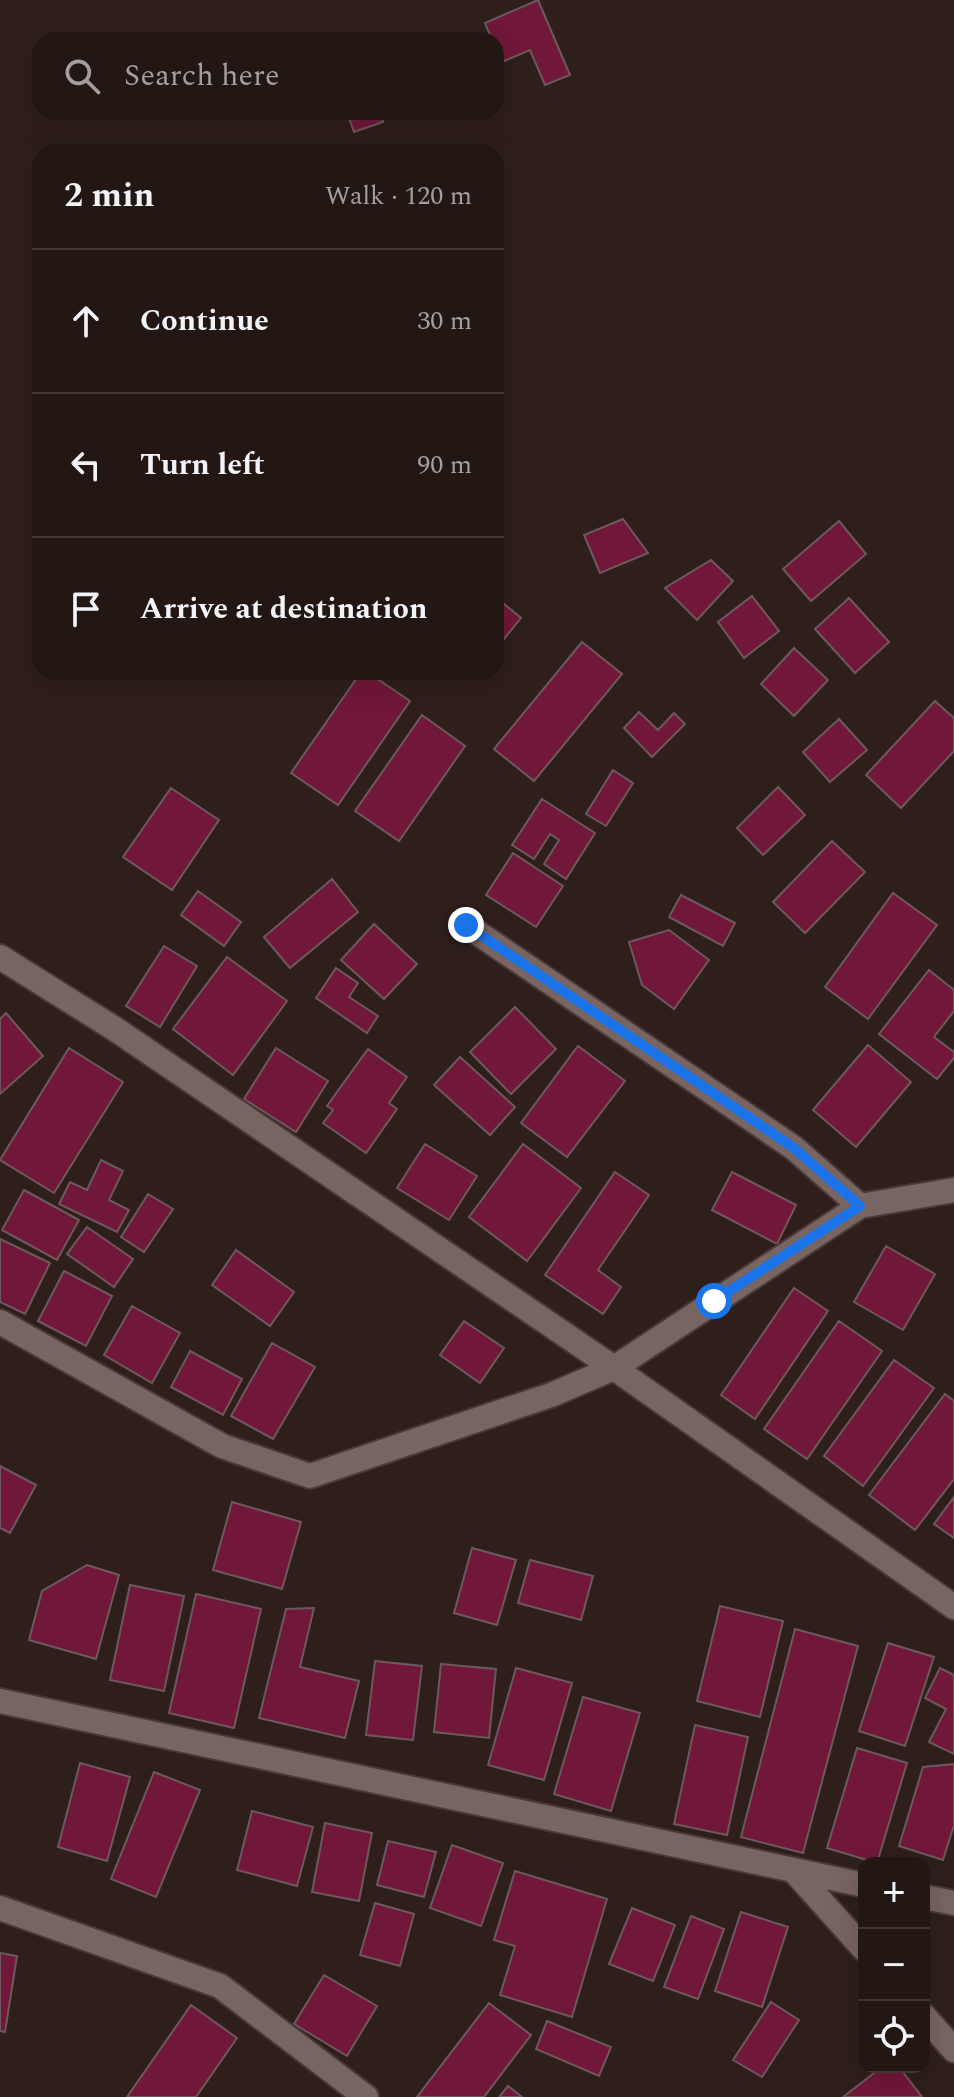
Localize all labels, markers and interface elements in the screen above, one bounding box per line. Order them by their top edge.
search box [32,32,504,120]
text: Search here [124,53,280,99]
icon: search [60,54,104,98]
text: 2 min [64,170,154,222]
text: Walk · 120 m [325,176,472,216]
text: Continue [140,298,269,344]
icon: ahead [64,299,108,343]
text: 30 m [417,301,472,341]
text: Turn left [140,442,265,488]
icon: left [64,443,108,487]
text: 90 m [417,445,472,485]
text: Arrive at destination [140,586,427,632]
icon: arrive [64,587,108,631]
route end [448,907,484,943]
route start [696,1283,732,1319]
map controls [858,1857,930,2073]
button: + [858,1857,930,1929]
button: − [858,1929,930,2001]
button: locate [858,2001,930,2073]

